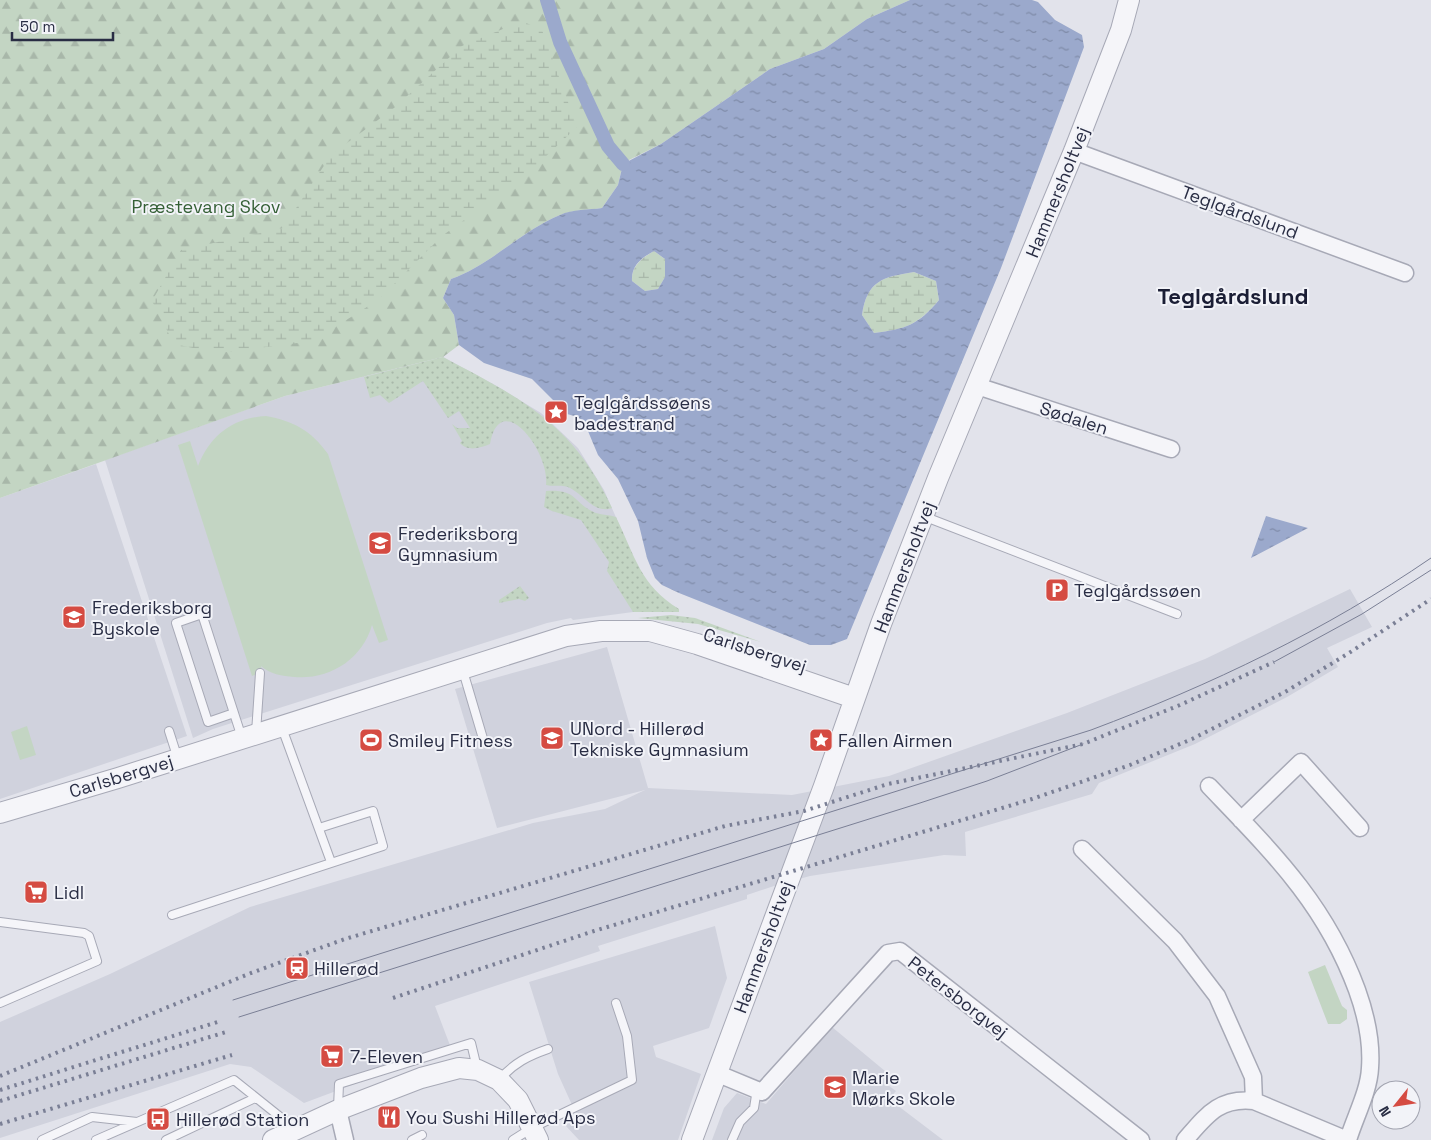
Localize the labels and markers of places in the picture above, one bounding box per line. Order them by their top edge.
place label: Teglgårdssøens badestrand [574,391,711,435]
place icon: Teglgårdssøens badestrand [543,399,569,425]
place label: Frederiksborg Gymnasium [398,522,518,566]
school or university icon: Frederiksborg Gymnasium [367,530,393,556]
parking icon: Teglgårdssøen [1044,577,1070,603]
place label: Teglgårdssøen [1074,579,1201,602]
place label: Frederiksborg Byskole [92,596,212,640]
school or university icon: Frederiksborg Byskole [61,604,87,630]
place label: UNord - Hillerød Tekniske Gymnasium [570,717,749,761]
school or university icon: UNord - Hillerød Tekniske Gymnasium [539,725,565,751]
sports icon: Smiley Fitness [358,727,384,753]
place icon: Fallen Airmen [808,727,834,753]
place label: Smiley Fitness [388,729,513,752]
place label: Fallen Airmen [838,729,953,752]
supermarket icon: Lidl [23,879,49,905]
place label: Lidl [54,881,84,904]
station icon: Hillerød [284,955,310,981]
place label: Hillerød [314,957,379,980]
supermarket icon: 7-Eleven [319,1043,345,1069]
place label: 7-Eleven [350,1045,423,1068]
place label: Marie Mørks Skole [852,1066,955,1110]
school or university icon: Marie Mørks Skole [822,1074,848,1100]
restaurant icon: You Sushi Hillerød Aps [376,1104,402,1130]
bus stop icon: Hillerød Station [145,1106,171,1132]
place label: You Sushi Hillerød Aps [406,1106,595,1129]
place label: Hillerød Station [176,1108,309,1131]

